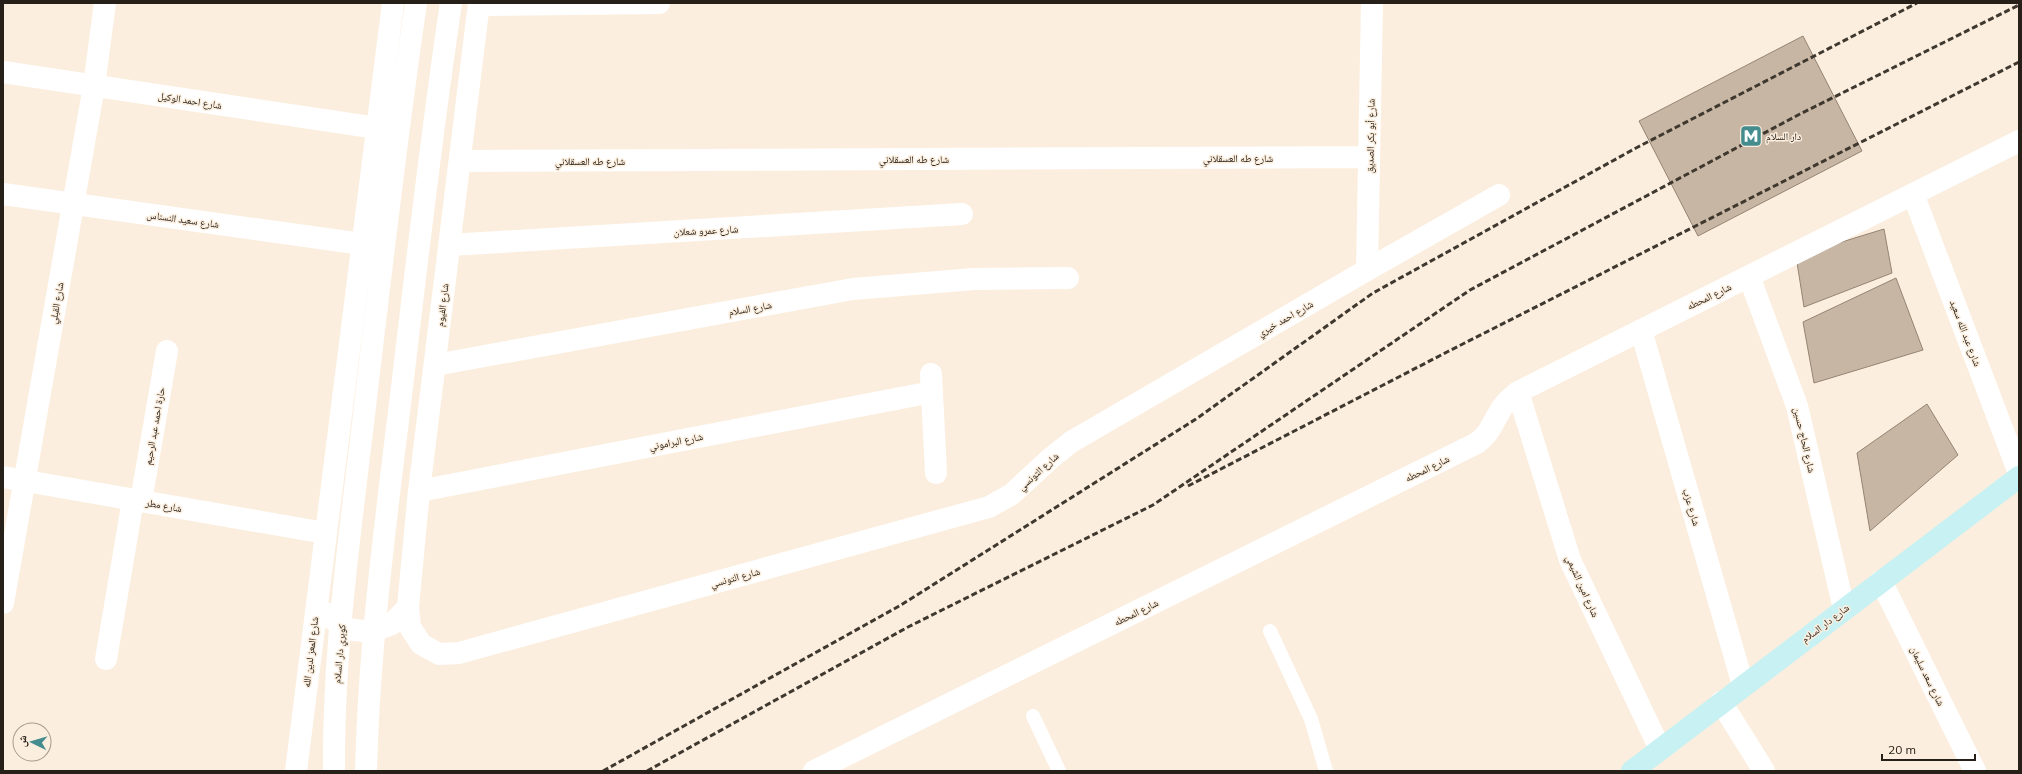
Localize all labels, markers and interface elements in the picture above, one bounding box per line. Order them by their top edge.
street label: شارع احمد الوكيل [157,89,223,112]
street label: شارع أبو بكر الصديق [1363,98,1378,174]
metro station icon: دار السلام [1738,123,1764,149]
place label: دار السلام [1766,130,1801,144]
street label: شارع طه العسقلاني [1203,152,1274,167]
street label: شارع طه العسقلاني [879,153,950,168]
street label: شارع طه العسقلاني [555,155,626,170]
street label: شارع سعيد النسناس [146,208,220,231]
street label: شارع عمرو شعلان [673,222,739,239]
street label: شارع المحطه [1685,280,1734,313]
street label: شارع القبلي [46,281,68,325]
street label: شارع الفيوم [433,282,453,327]
street label: شارع احمد خيري [1255,297,1316,341]
street label: شارع السلام [727,298,773,320]
street label: شارع عبد الله سعيد [1947,298,1984,369]
street label: حارة احمد عبد الرحيم [141,386,169,466]
street label: شارع الحاج حسين [1791,406,1818,474]
street label: شارع البراموني [648,430,705,455]
street label: شارع التونسي [1015,449,1063,494]
street label: شارع المحطه [1403,452,1452,485]
street label: شارع عزب [1680,487,1703,528]
street label: شارع مطر [144,496,183,515]
street label: شارع امين الشيمي [1562,553,1602,620]
street label: شارع التونسي [709,565,762,592]
street label: شارع المحطه [1112,596,1161,629]
street label: شارع دار السلام [1799,601,1853,646]
street label: شارع المعز لدين الله [300,615,321,688]
street label: كوبري دار السلام [330,624,350,684]
street label: شارع سعد سليمان [1907,644,1948,709]
north arrow [12,722,52,762]
text: ش [15,734,31,748]
scale bar [1882,736,1975,762]
text: 20 m [1888,742,1916,757]

